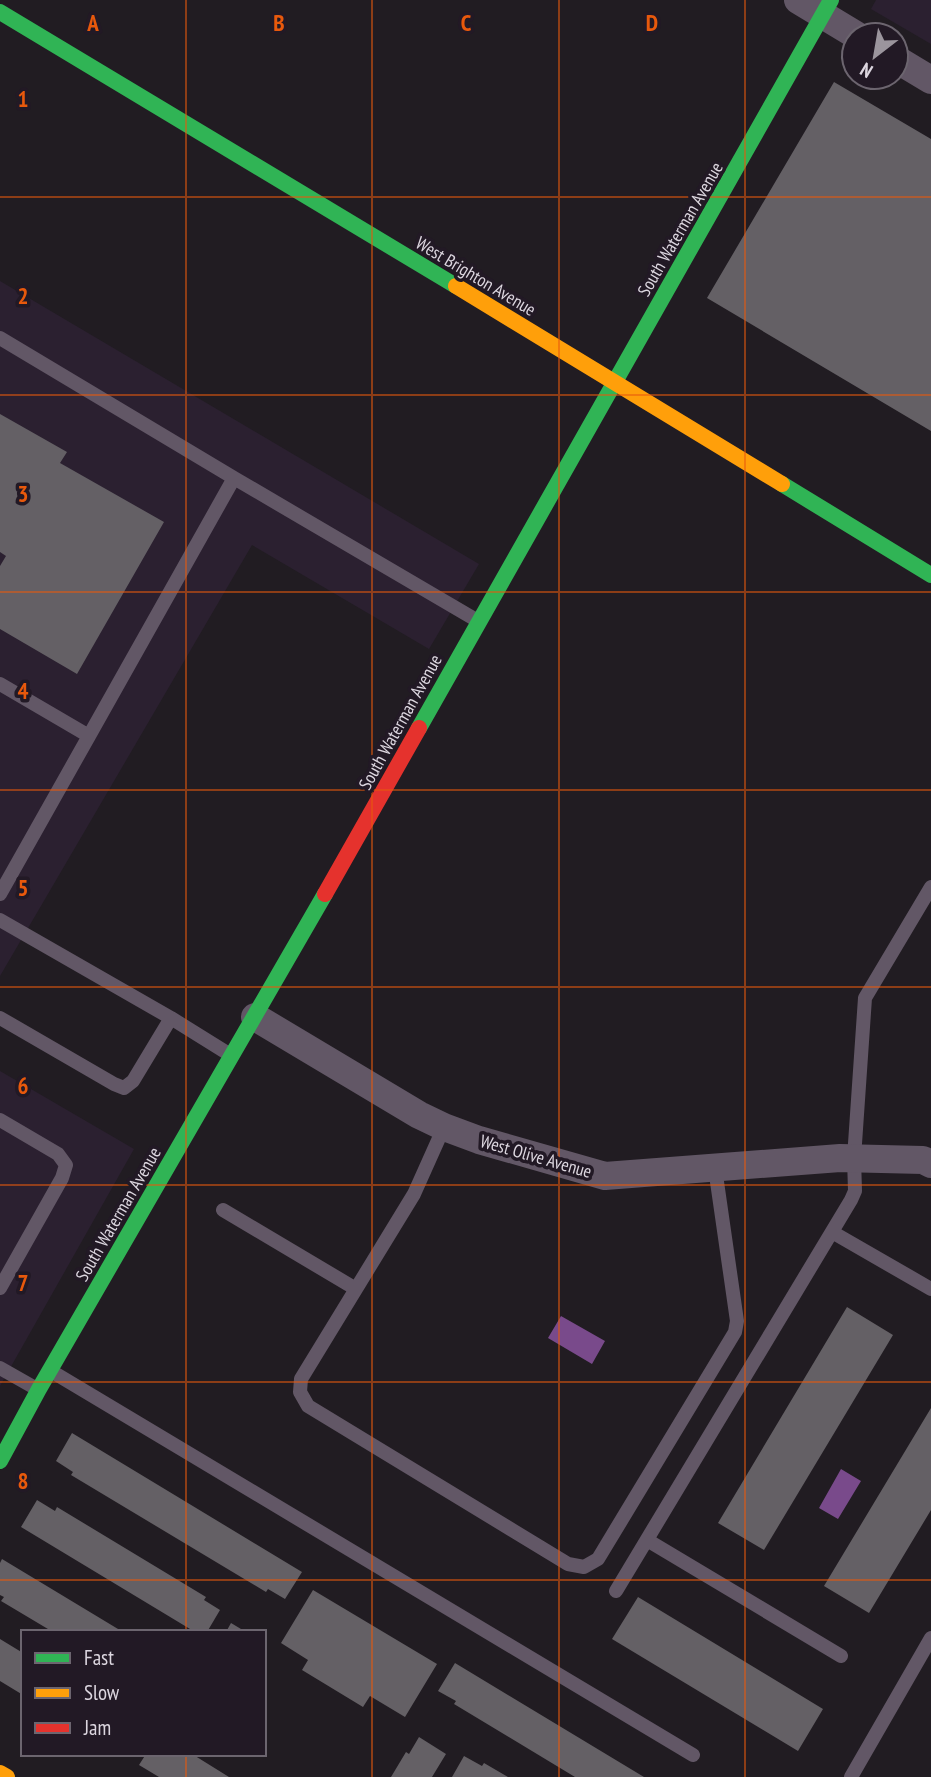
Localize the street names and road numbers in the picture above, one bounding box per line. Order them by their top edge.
street label: South Waterman Avenue [632,158,728,300]
street label: West Brighton Avenue [412,231,540,321]
street label: South Waterman Avenue [353,650,447,794]
street label: West Olive Avenue [478,1129,594,1183]
street label: South Waterman Avenue [70,1143,166,1285]

